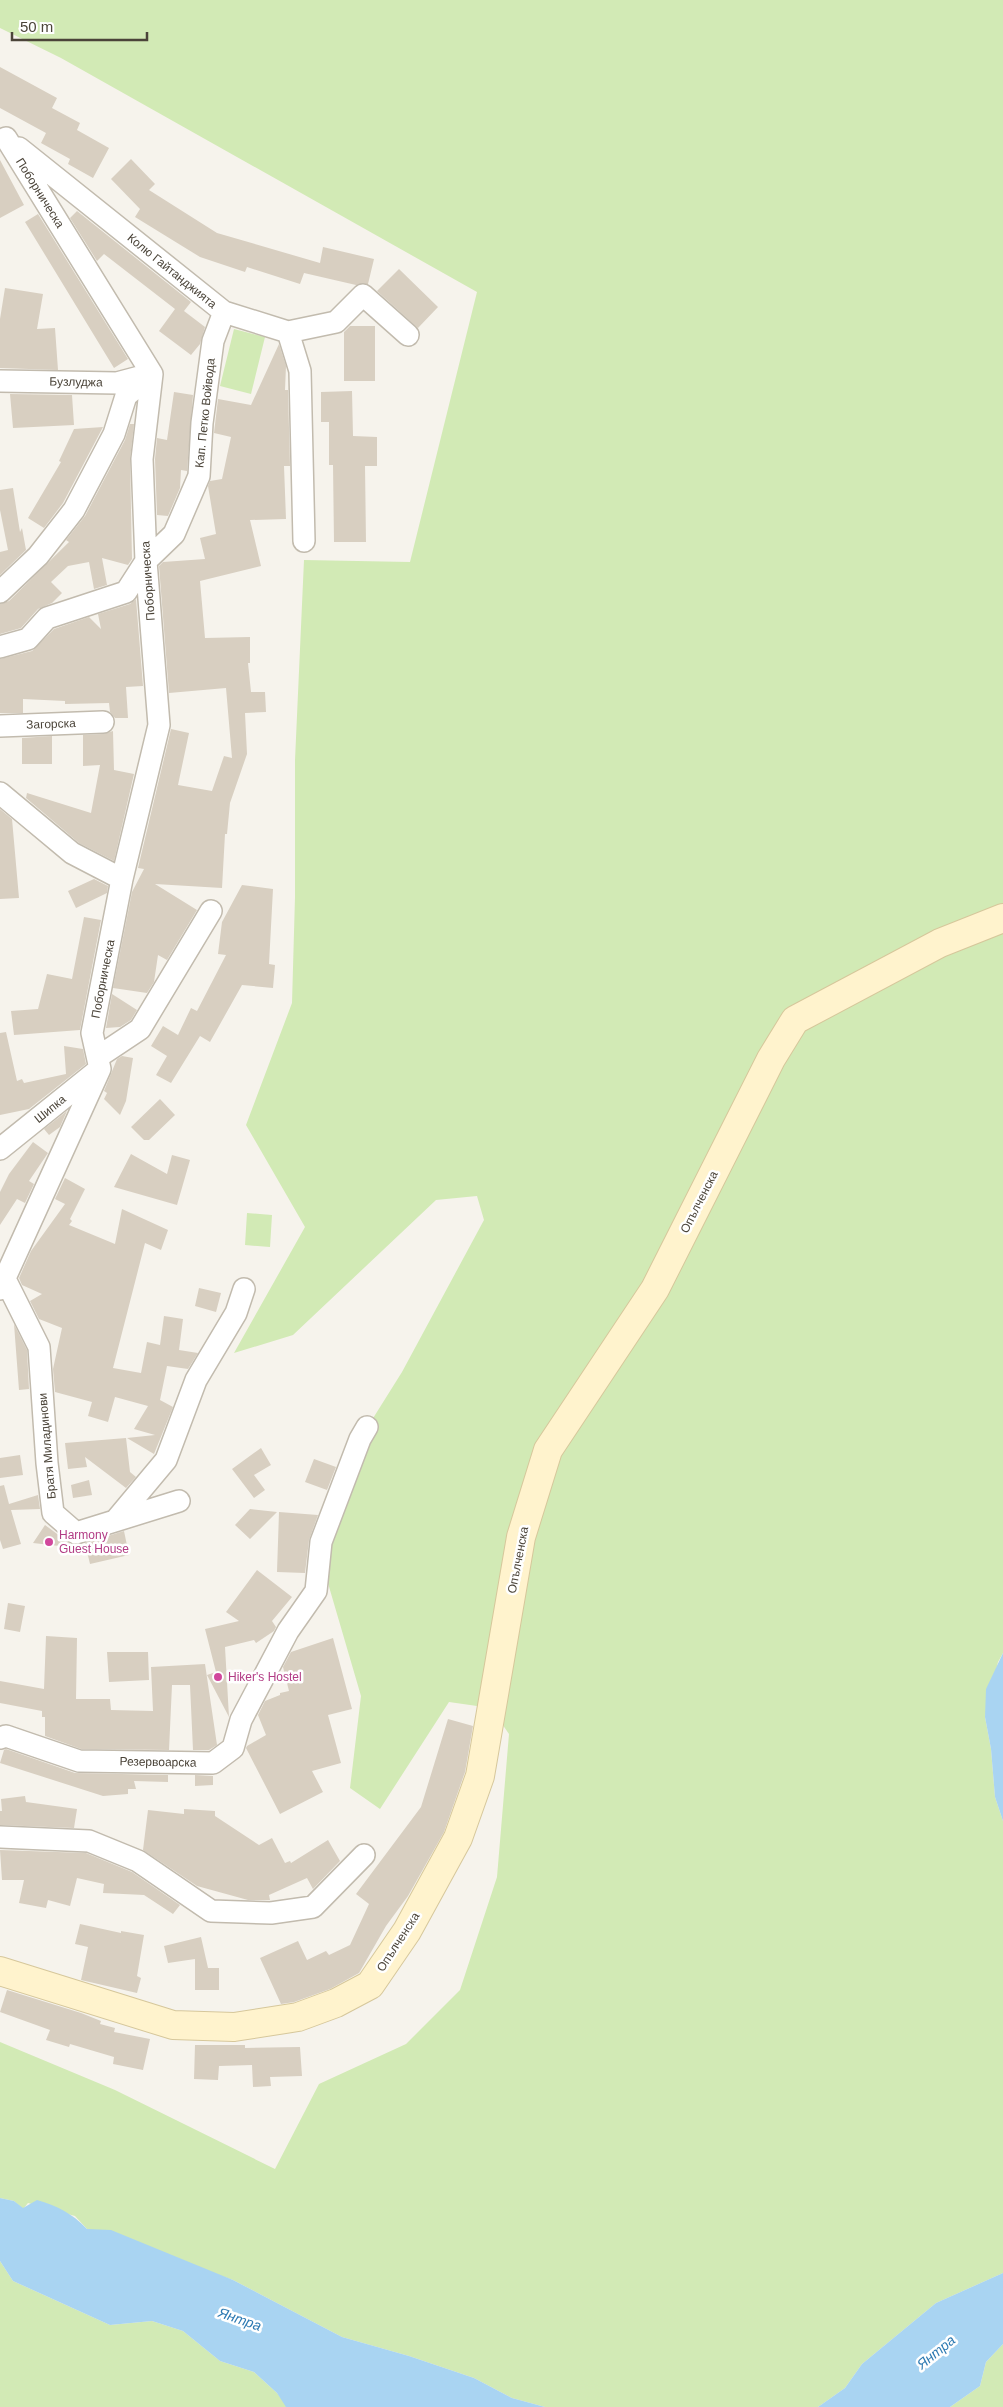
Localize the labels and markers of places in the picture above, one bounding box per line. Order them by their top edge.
place label: Harmony Guest House [59,1528,129,1556]
marker: Harmony Guest House [43,1536,55,1548]
place label: Hiker's Hostel [228,1670,302,1684]
marker: Hiker's Hostel [212,1671,224,1683]

